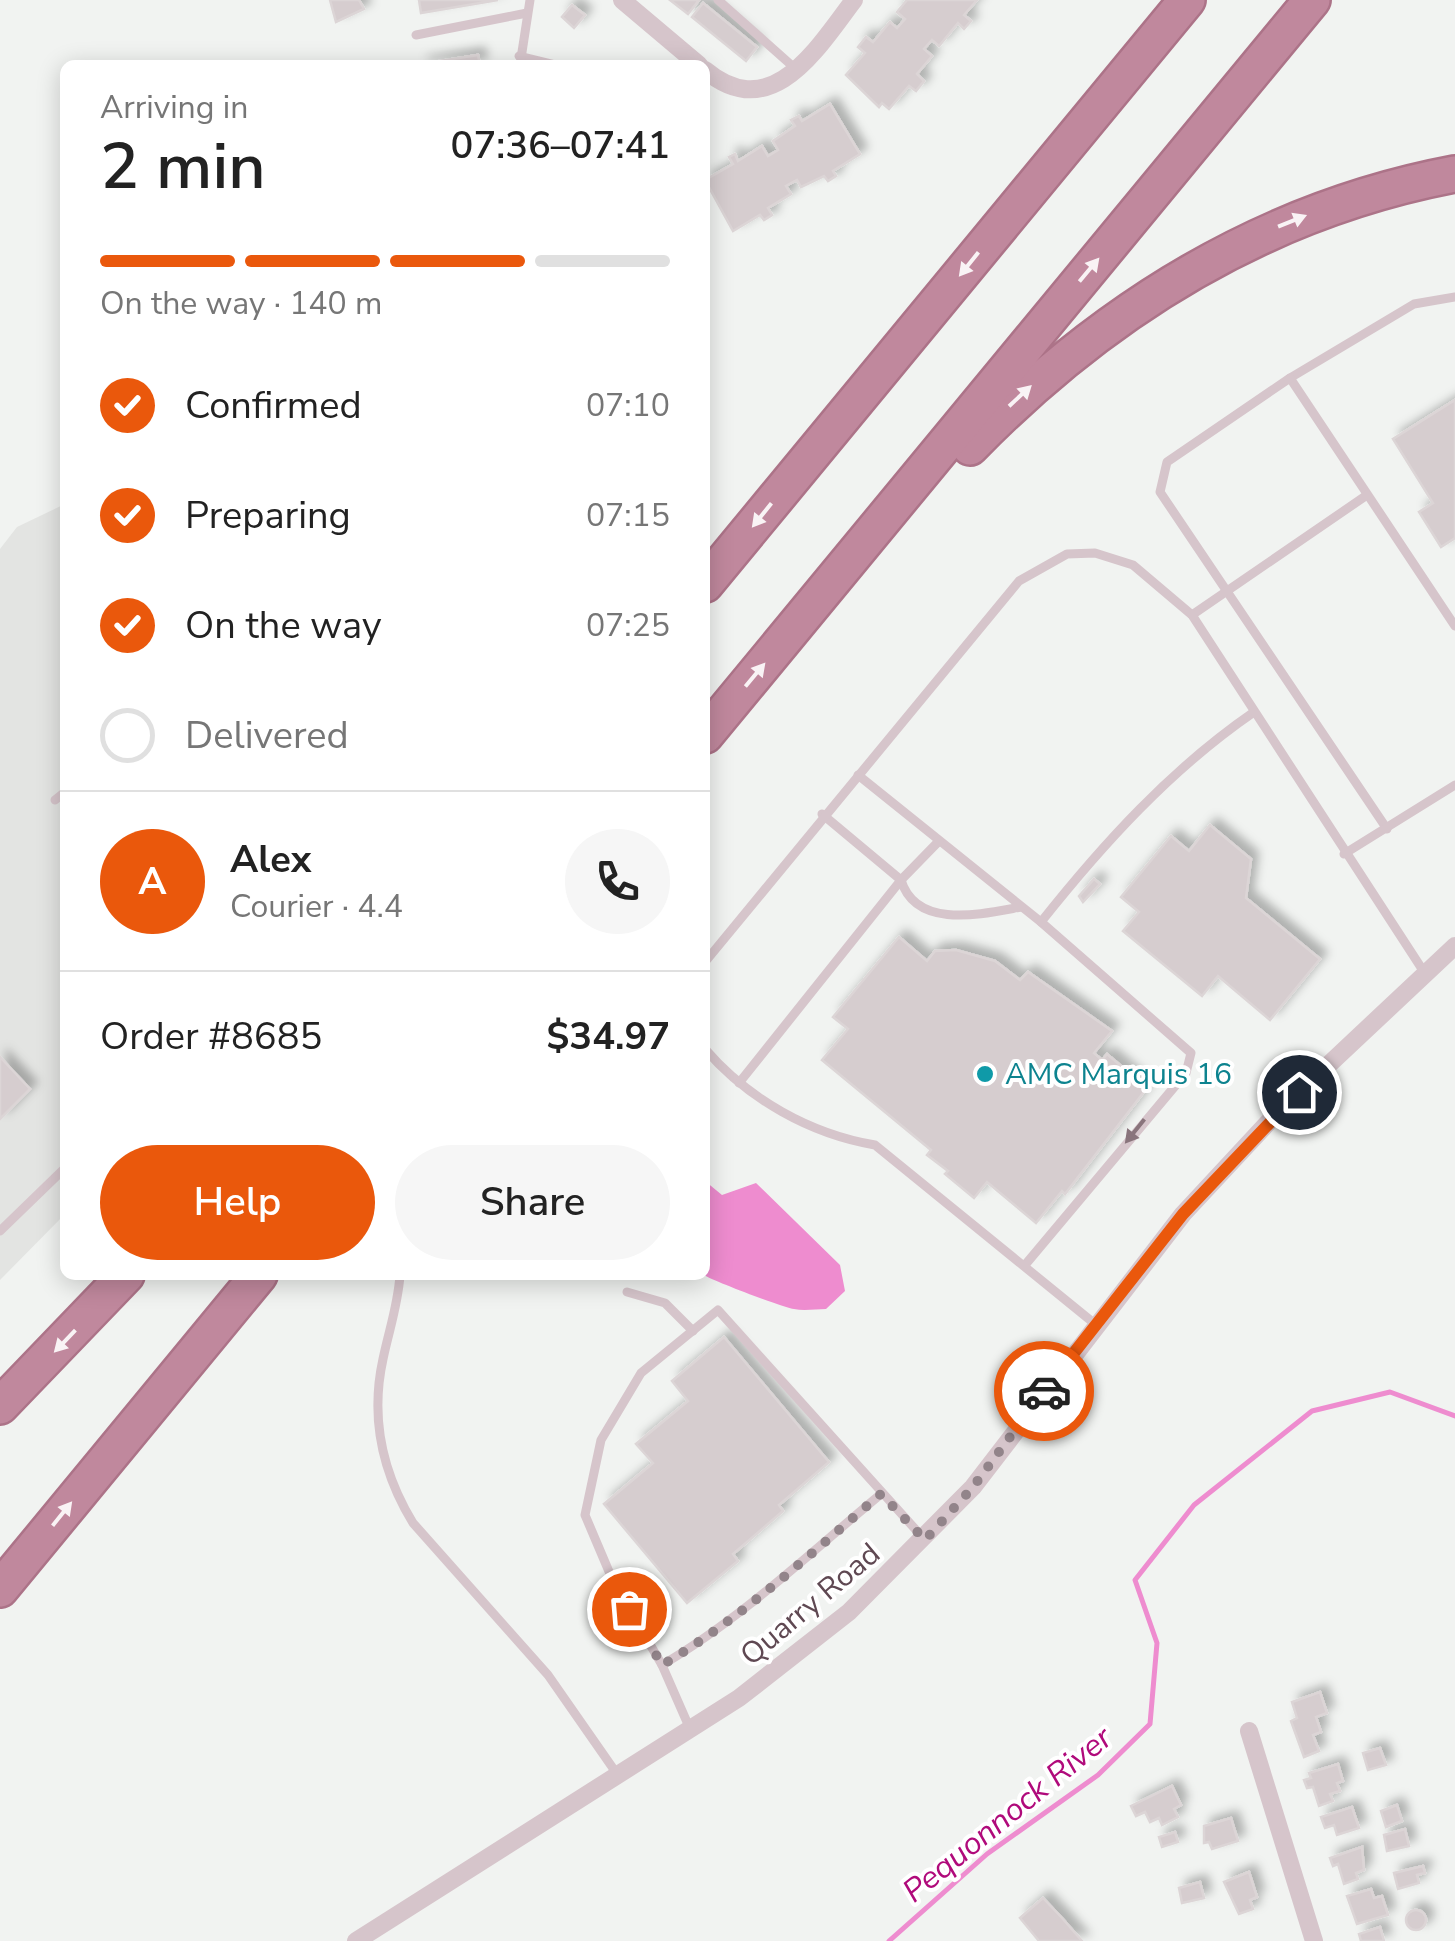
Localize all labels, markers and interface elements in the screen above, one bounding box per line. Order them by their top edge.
text: Arriving in [100,86,248,129]
text: 07:36–07:41 [451,120,670,171]
text: 2 min [100,122,266,211]
one-way arrow [1277,213,1307,229]
one-way arrow [959,252,980,277]
one-way arrow [1078,257,1099,282]
text: On the way · 140 m [100,282,382,325]
icon: check [100,378,155,433]
text: Confirmed [185,380,362,431]
text: 07:10 [586,384,670,427]
one-way arrow [1008,385,1032,408]
icon: check [100,488,155,543]
text: Preparing [185,490,351,541]
text: 07:15 [586,494,670,537]
one-way arrow [752,502,773,527]
icon: check [100,598,155,653]
text: On the way [185,600,381,651]
text: 07:25 [586,604,670,647]
one-way arrow [743,662,765,687]
text: Delivered [185,710,349,761]
button: phone [565,829,670,934]
text: Alex [230,834,311,885]
text: A [138,856,167,907]
text: Courier · 4.4 [230,885,403,928]
text: Order #8685 [100,1011,322,1062]
text: $34.97 [547,1011,670,1062]
pin [1257,1050,1342,1135]
place label: AMC Marquis 16 [1005,1054,1232,1095]
marker: AMC Marquis 16 [974,1063,996,1085]
icon: home [1272,1065,1327,1120]
one-way arrow [1125,1119,1147,1144]
button: Help [100,1145,375,1260]
button: Share [395,1145,670,1260]
one-way arrow [54,1328,77,1352]
courier [994,1341,1094,1441]
icon: car [1017,1364,1072,1419]
one-way arrow [51,1501,72,1526]
street label: Quarry Road [732,1534,889,1675]
pin [587,1567,672,1652]
icon: bag [602,1582,657,1637]
water label: Pequonnock River [894,1716,1122,1912]

